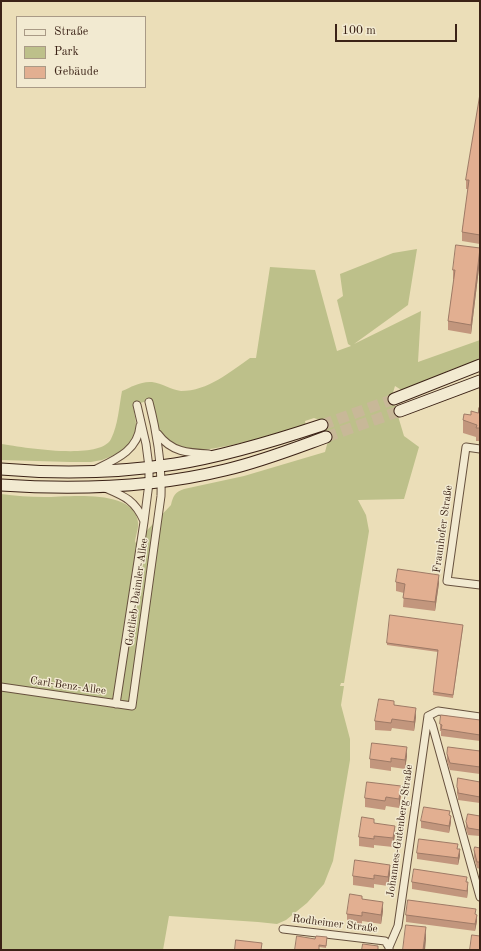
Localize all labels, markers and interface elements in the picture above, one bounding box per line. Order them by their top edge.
legend [16,16,146,88]
scale bar [337,16,459,42]
text: 100 m [342,25,376,37]
text: Straße [54,26,88,38]
text: Park [54,46,79,58]
text: Gebäude [54,66,98,78]
street label: Fraunhofer Straße [430,484,456,574]
street label: Gottlieb-Daimler-Allee [123,537,151,647]
street label: Carl-Benz-Allee [29,674,107,698]
street label: Johannes-Gutenberg-Straße [384,764,416,898]
street label: Rodheimer Straße [292,912,378,936]

